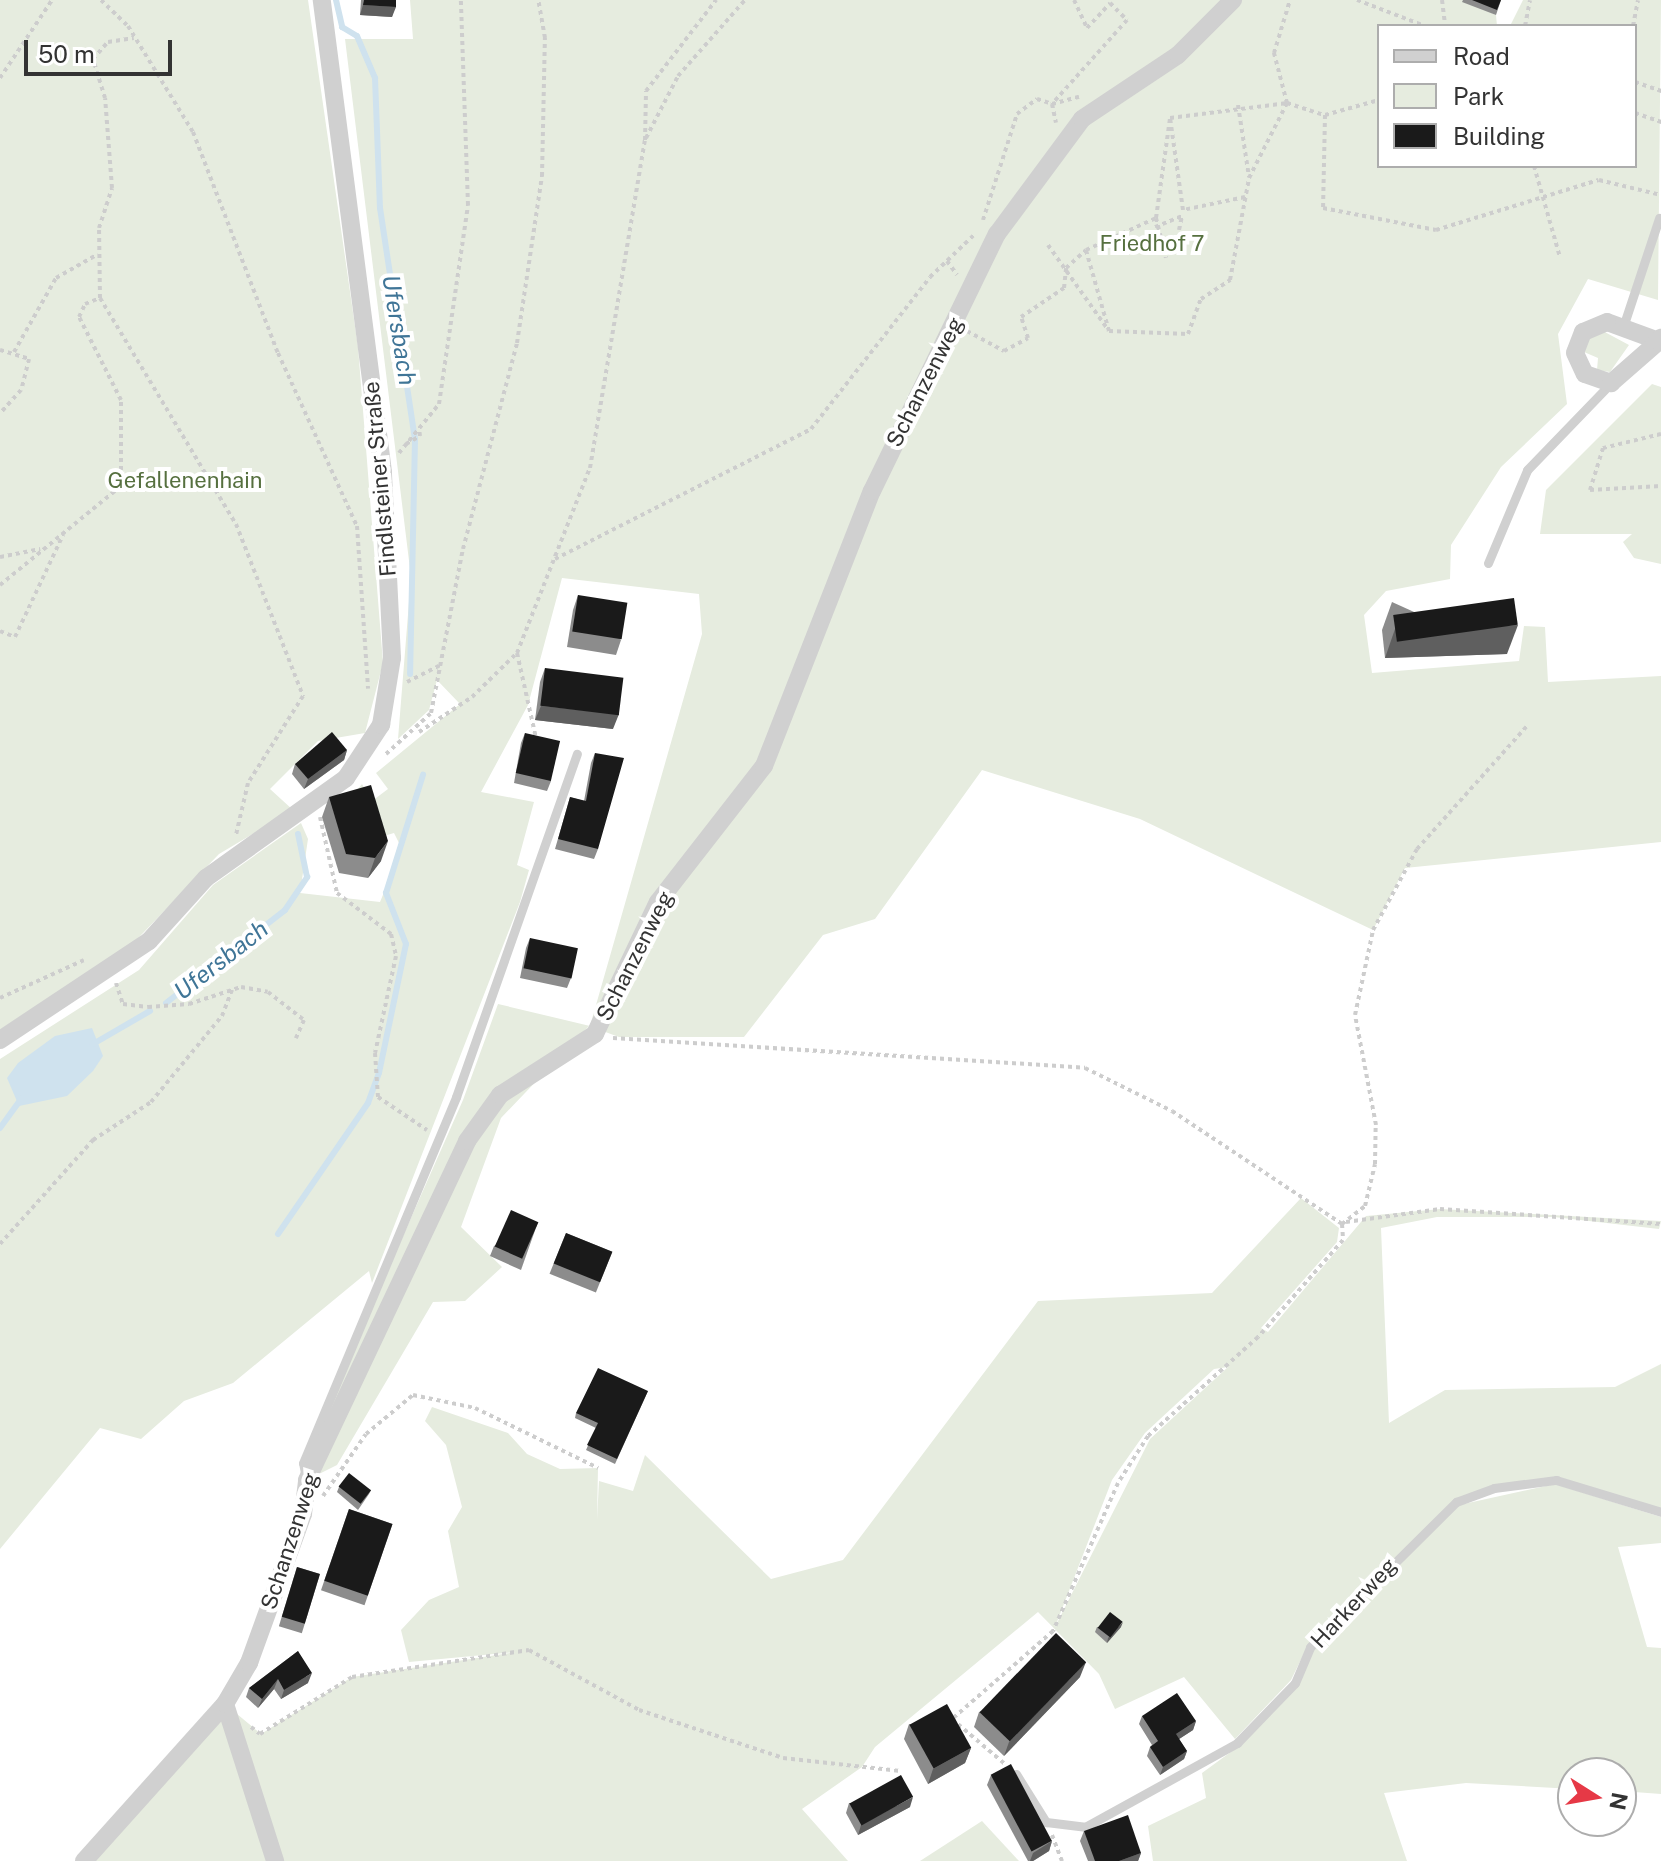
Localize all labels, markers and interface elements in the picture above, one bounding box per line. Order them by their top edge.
scale bar [28,24,176,74]
legend [1377,24,1637,168]
text: 50 m [38,40,95,68]
text: Road [1453,42,1510,70]
text: Park [1453,82,1504,110]
text: Building [1453,122,1545,150]
park label: Friedhof 7 [1100,231,1204,257]
water label: Ufersbach [376,273,422,387]
street label: Schanzenweg [881,313,969,451]
street label: Findlsteiner Straße [358,380,402,578]
park label: Gefallenenhain [108,468,262,494]
street label: Schanzenweg [591,887,679,1025]
water label: Ufersbach [168,914,274,1006]
street label: Schanzenweg [255,1469,325,1613]
street label: Harkerweg [1306,1552,1402,1654]
north arrow [1557,1757,1637,1837]
text: N [1604,1790,1633,1812]

